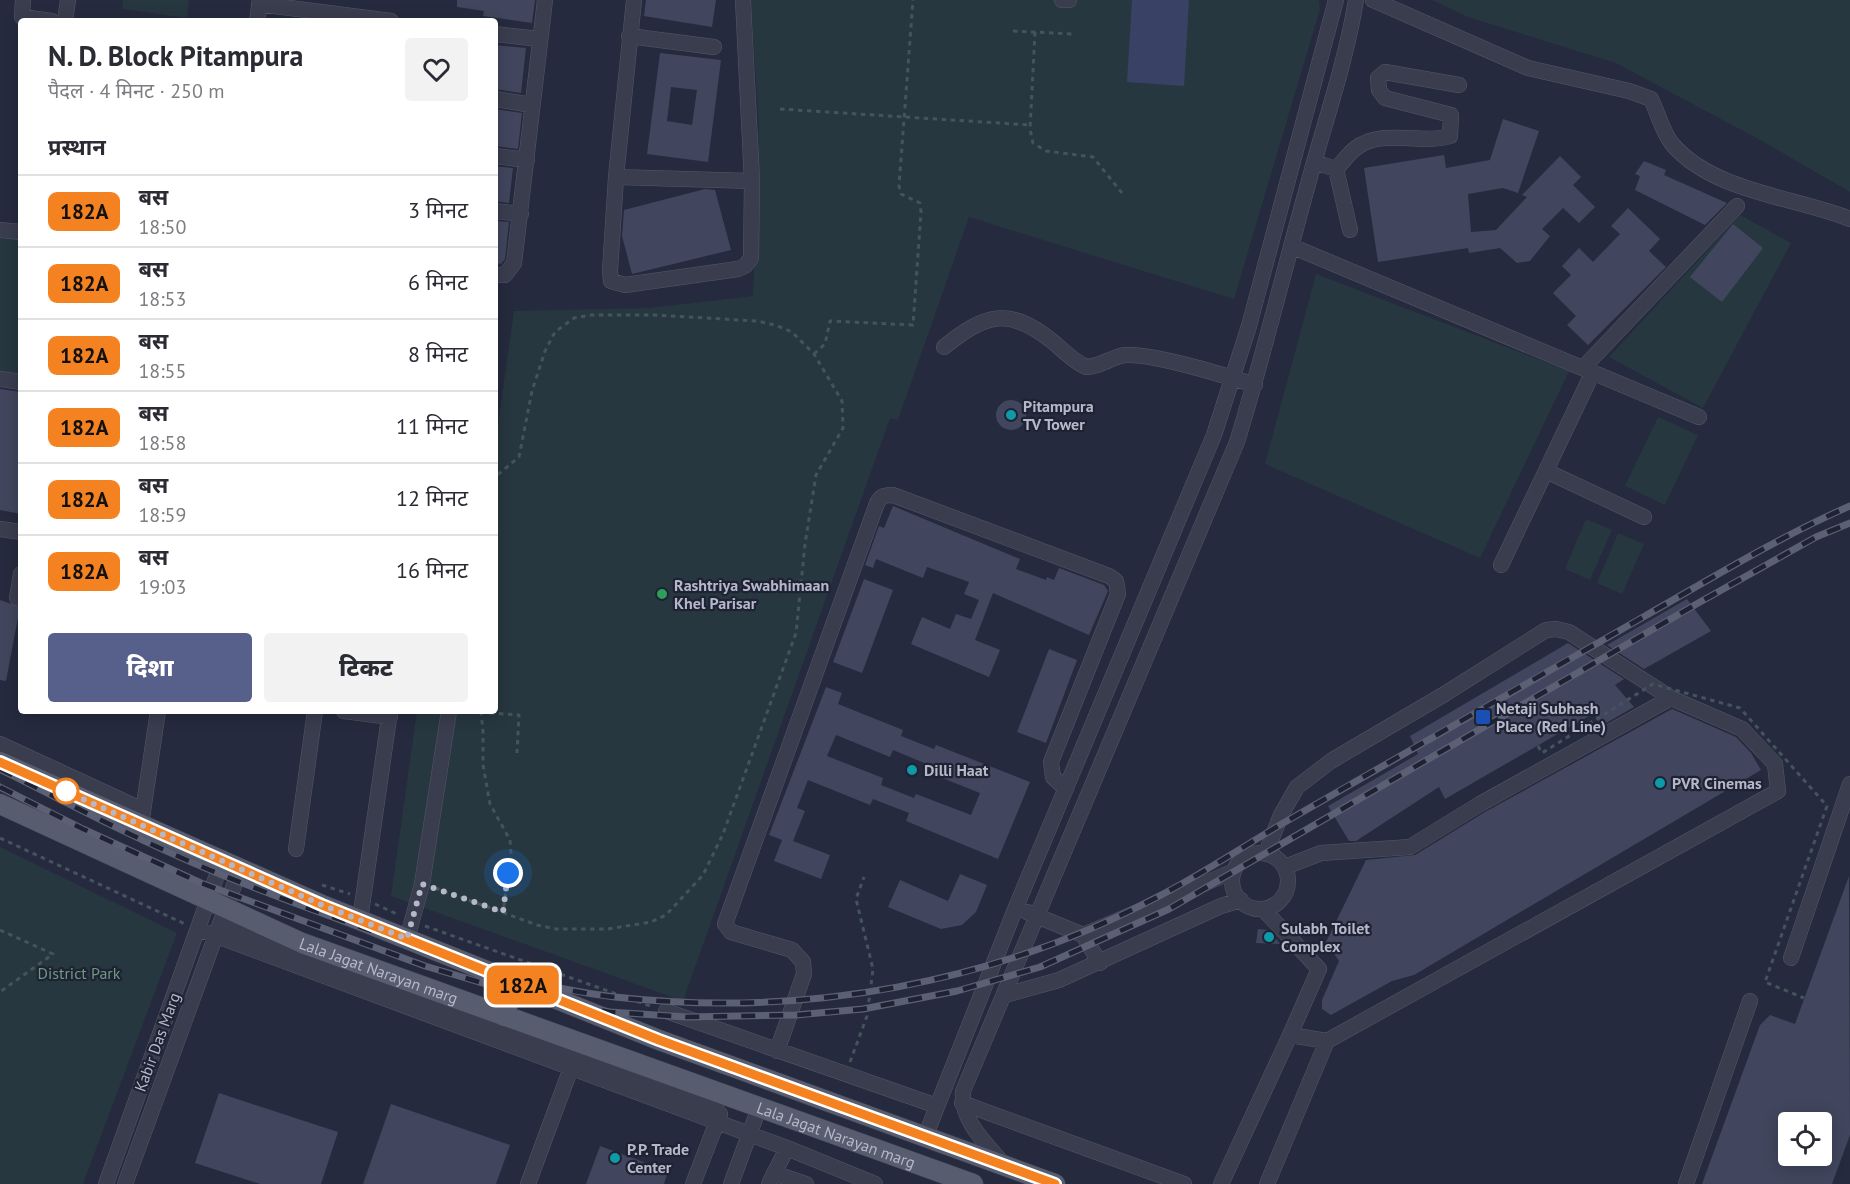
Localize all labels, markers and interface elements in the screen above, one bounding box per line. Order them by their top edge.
text: N. D. Block Pitampura [48,37,303,74]
button: heart [405,38,468,101]
text: पैदल · 4 मिनट · 250 m [48,78,224,104]
text: प्रस्थान [48,133,106,161]
text: बस [138,183,168,211]
text: 3 मिनट [408,196,468,224]
text: 182A [60,198,108,225]
text: 18:50 [138,214,186,240]
text: बस [138,255,168,283]
text: 6 मिनट [408,268,468,296]
text: 182A [60,270,108,297]
text: 18:53 [138,286,186,312]
text: बस [138,327,168,355]
text: 8 मिनट [408,340,468,368]
text: 182A [60,342,108,369]
text: 18:55 [138,358,186,384]
place label: Pitampura TV Tower [1023,396,1094,434]
text: बस [138,399,168,427]
marker: Pitampura TV Tower [1004,408,1018,422]
text: 11 मिनट [396,412,468,440]
text: 182A [60,414,108,441]
text: 18:58 [138,430,186,456]
text: बस [138,471,168,499]
text: 12 मिनट [396,484,468,512]
text: 182A [60,486,108,513]
text: 18:59 [138,502,186,528]
text: बस [138,543,168,571]
text: 16 मिनट [396,556,468,584]
text: 182A [60,558,108,585]
text: 19:03 [138,574,186,600]
place label: Rashtriya Swabhimaan Khel Parisar [674,575,829,613]
marker: Rashtriya Swabhimaan Khel Parisar [655,587,669,601]
button: दिशा [48,633,252,702]
button: टिकट [264,633,468,702]
place label: Netaji Subhash Place (Red Line) [1496,698,1606,736]
marker: Netaji Subhash Place (Red Line) [1474,708,1492,726]
place label: Dilli Haat [924,760,989,780]
marker: Dilli Haat [905,763,919,777]
place label: PVR Cinemas [1672,773,1762,793]
marker: PVR Cinemas [1653,776,1667,790]
unlabelled marker [53,778,79,804]
your location [493,858,523,888]
place label: Sulabh Toilet Complex [1281,918,1370,956]
marker: Sulabh Toilet Complex [1262,930,1276,944]
street label: Lala Jagat Narayan marg [297,933,461,1008]
park label: District Park [38,963,121,983]
line badge: 182A [481,966,565,1004]
text: 182A [499,972,547,999]
street label: Kabir Das Marg [130,990,184,1094]
street label: Lala Jagat Narayan marg [754,1097,918,1173]
map controls [1778,1112,1832,1166]
button: locate [1778,1112,1832,1166]
place label: P.P. Trade Center [627,1139,689,1177]
marker: P.P. Trade Center [608,1151,622,1165]

